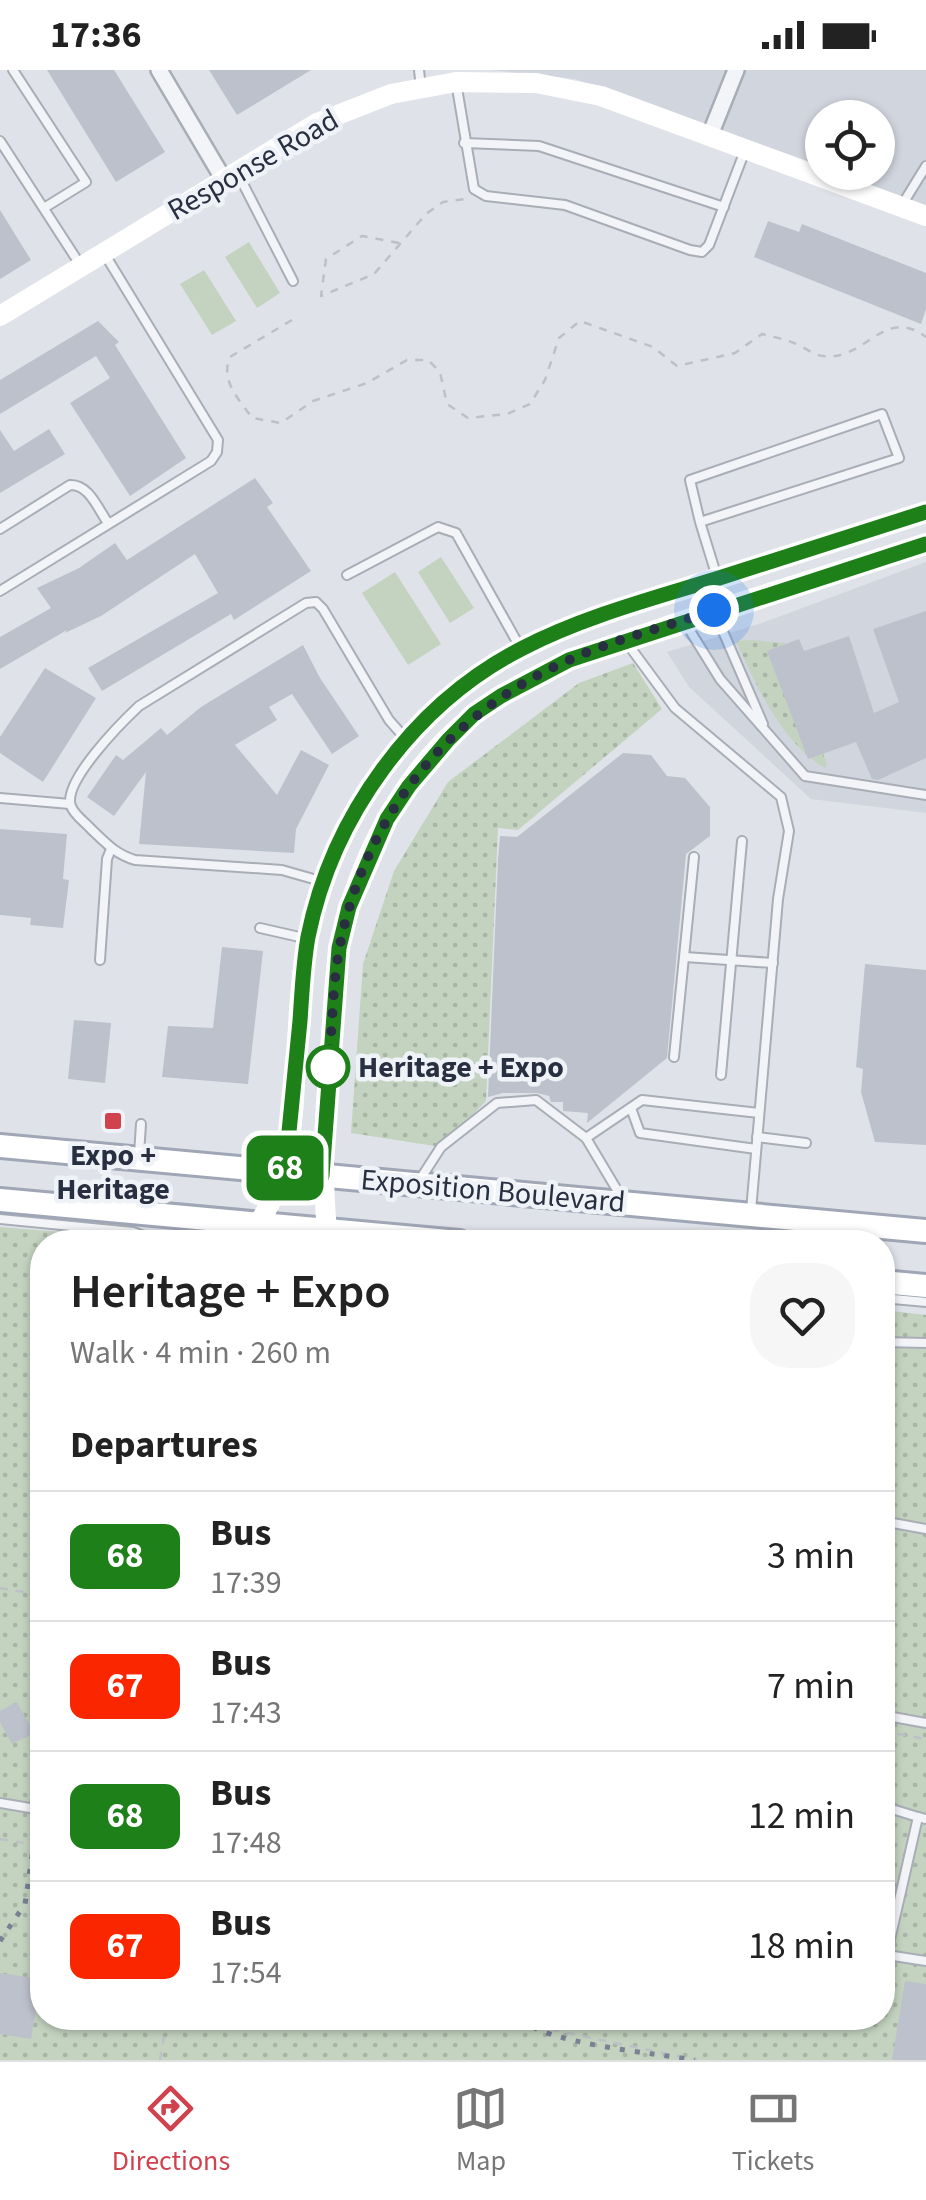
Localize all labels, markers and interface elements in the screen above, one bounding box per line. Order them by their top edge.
text: 17:36 [50,8,142,62]
street label: Response Road [159,99,347,231]
map controls [805,100,895,190]
button: locate [805,100,895,190]
your location [689,585,739,635]
marker: Heritage + Expo [307,1046,349,1088]
place label: Heritage + Expo [358,1046,564,1089]
marker: Expo + Heritage [102,1110,124,1132]
place label: Expo + Heritage [56,1134,170,1211]
line badge: 68 [240,1136,330,1200]
text: 68 [267,1143,303,1193]
street label: Exposition Boulevard [359,1158,627,1224]
text: Heritage + Expo [70,1258,391,1326]
button: heart [750,1263,855,1368]
text: Walk · 4 min · 260 m [70,1330,331,1376]
text: Departures [70,1418,258,1472]
text: Bus [210,1506,271,1560]
text: 3 min [767,1529,855,1583]
text: 68 [107,1531,143,1581]
text: 17:39 [210,1560,282,1606]
text: Bus [210,1636,271,1690]
text: 7 min [767,1659,855,1713]
text: 67 [107,1661,143,1711]
text: 17:43 [210,1690,282,1736]
text: Bus [210,1766,271,1820]
text: 12 min [748,1789,855,1843]
text: 68 [107,1791,143,1841]
text: 17:48 [210,1820,282,1866]
text: Bus [210,1896,271,1950]
text: 18 min [748,1919,855,1973]
text: 67 [107,1921,143,1971]
text: 17:54 [210,1950,282,1996]
tab: Directions [112,2081,230,2181]
tab: Map [453,2081,508,2181]
tab: Tickets [732,2081,814,2181]

